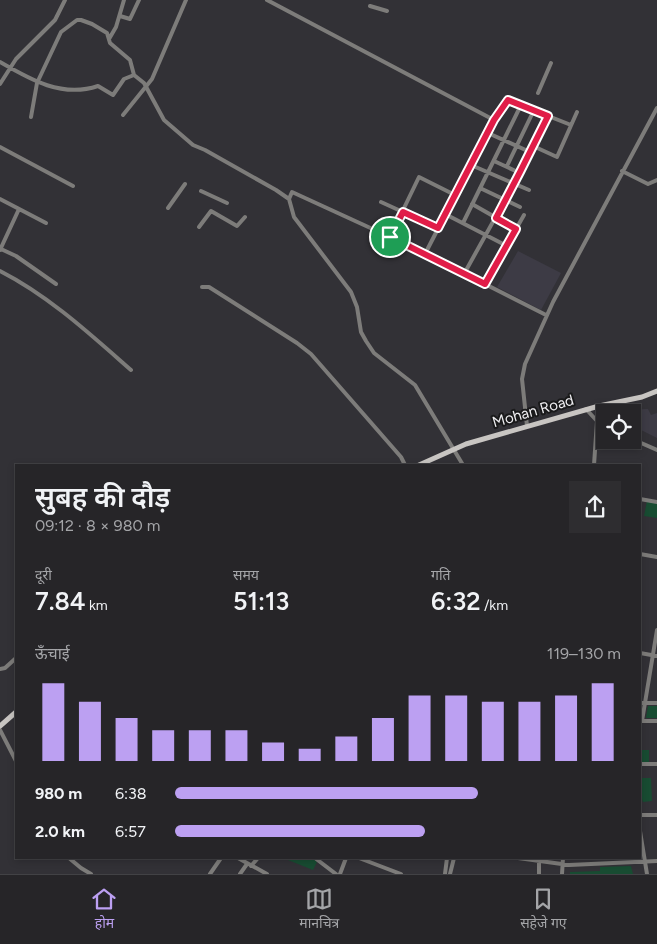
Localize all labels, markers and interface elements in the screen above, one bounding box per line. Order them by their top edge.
pin [369,216,411,258]
icon: arrive [376,223,404,251]
street label: Mohan Road [490,391,576,431]
map controls [596,404,641,449]
button: locate [596,404,641,449]
text: सुबह की दौड़ [35,480,170,514]
button: share [569,481,621,533]
text: 09:12 · 8 × 980 m [35,516,160,535]
text: दूरी [35,567,52,584]
text: समय [233,567,259,584]
text: गति [431,567,451,584]
text: 7.84 [35,586,86,616]
text: 51:13 [233,586,289,616]
text: 6:32 [431,586,480,616]
text: km [86,597,108,614]
text: /km [480,597,508,614]
text: ऊँचाई [35,644,70,663]
text: 119–130 m [547,644,621,663]
text: 980 m [35,784,82,803]
text: 6:38 [115,784,147,803]
text: 2.0 km [35,822,85,841]
text: 6:57 [115,822,146,841]
tab: होम [90,885,118,934]
tab: मानचित्र [299,885,339,934]
tab: सहेजे गए [520,885,567,934]

